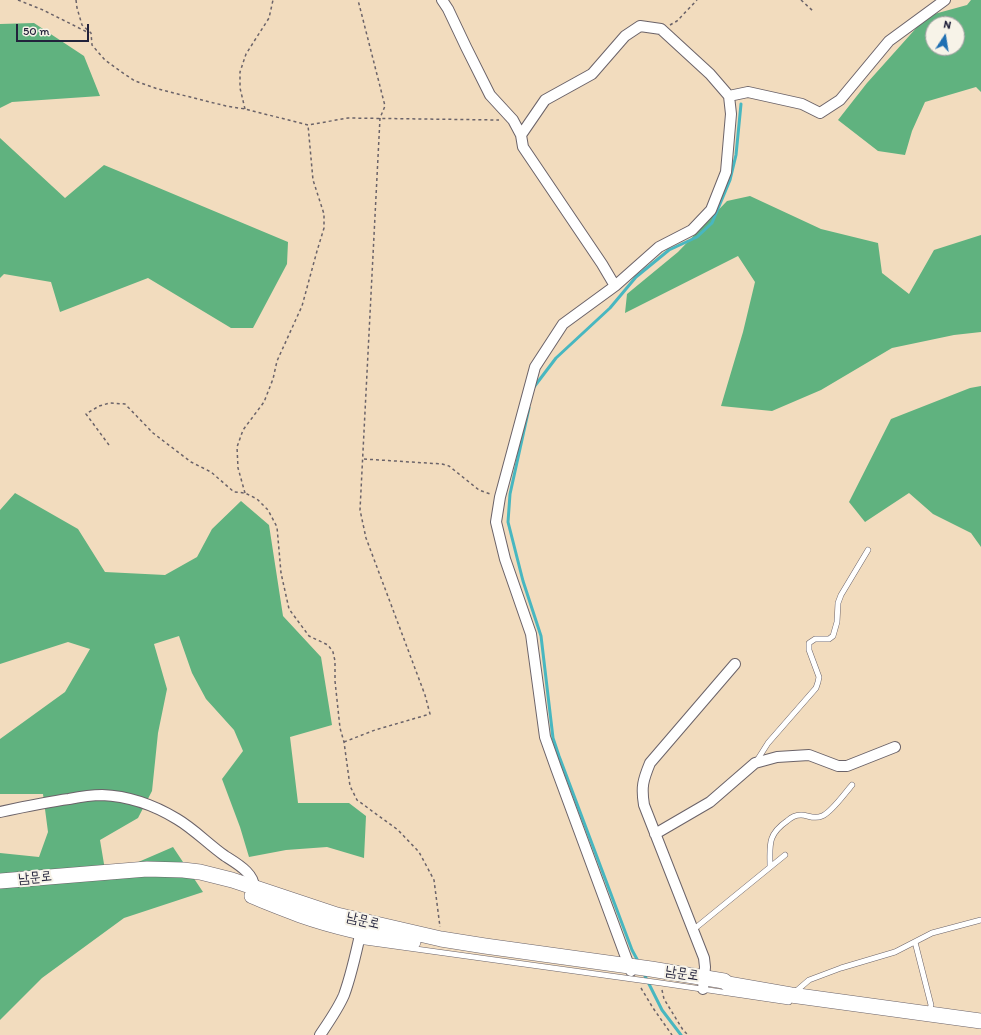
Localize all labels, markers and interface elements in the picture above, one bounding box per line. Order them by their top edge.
scale bar [18,16,91,42]
north arrow [925,16,965,56]
text: N [942,18,952,32]
text: 50 m [23,24,49,38]
street label: 남문로 [17,868,53,888]
street label: 남문로 [345,909,381,933]
street label: 남문로 [664,963,700,985]

